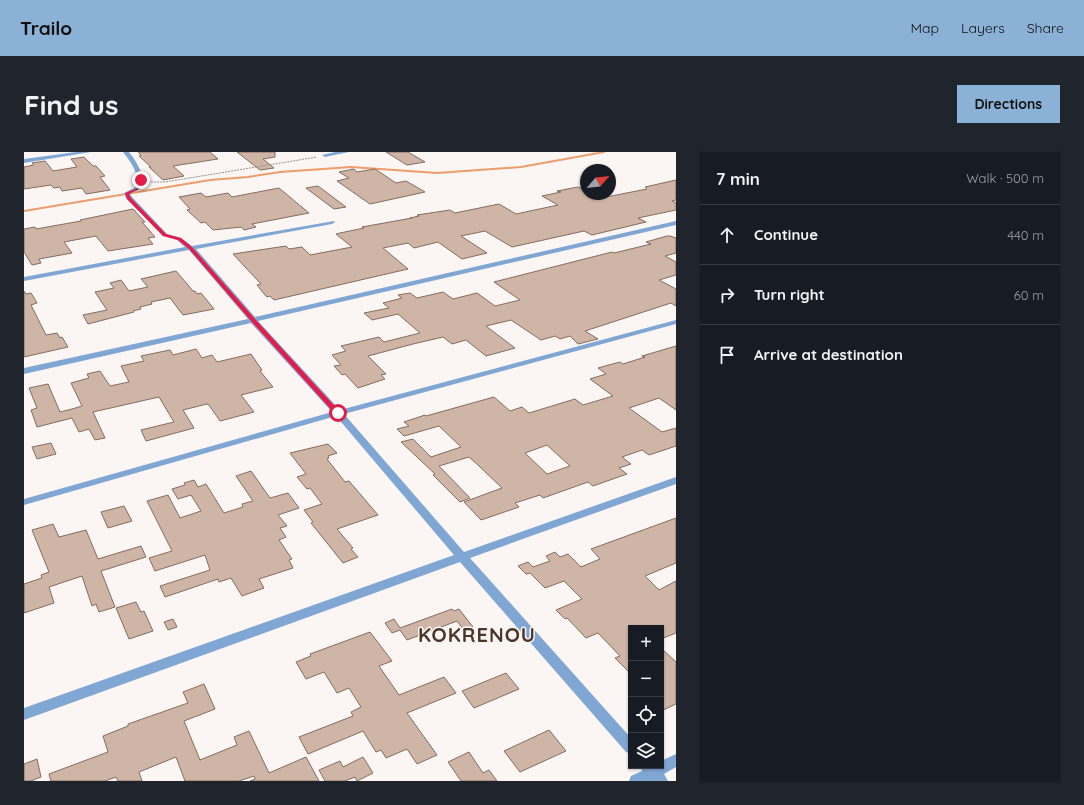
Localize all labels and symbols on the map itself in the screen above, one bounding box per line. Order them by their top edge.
north arrow [580,164,616,200]
route end [132,171,150,189]
route start [329,404,347,422]
district label: KOKRENOU [418,622,536,647]

